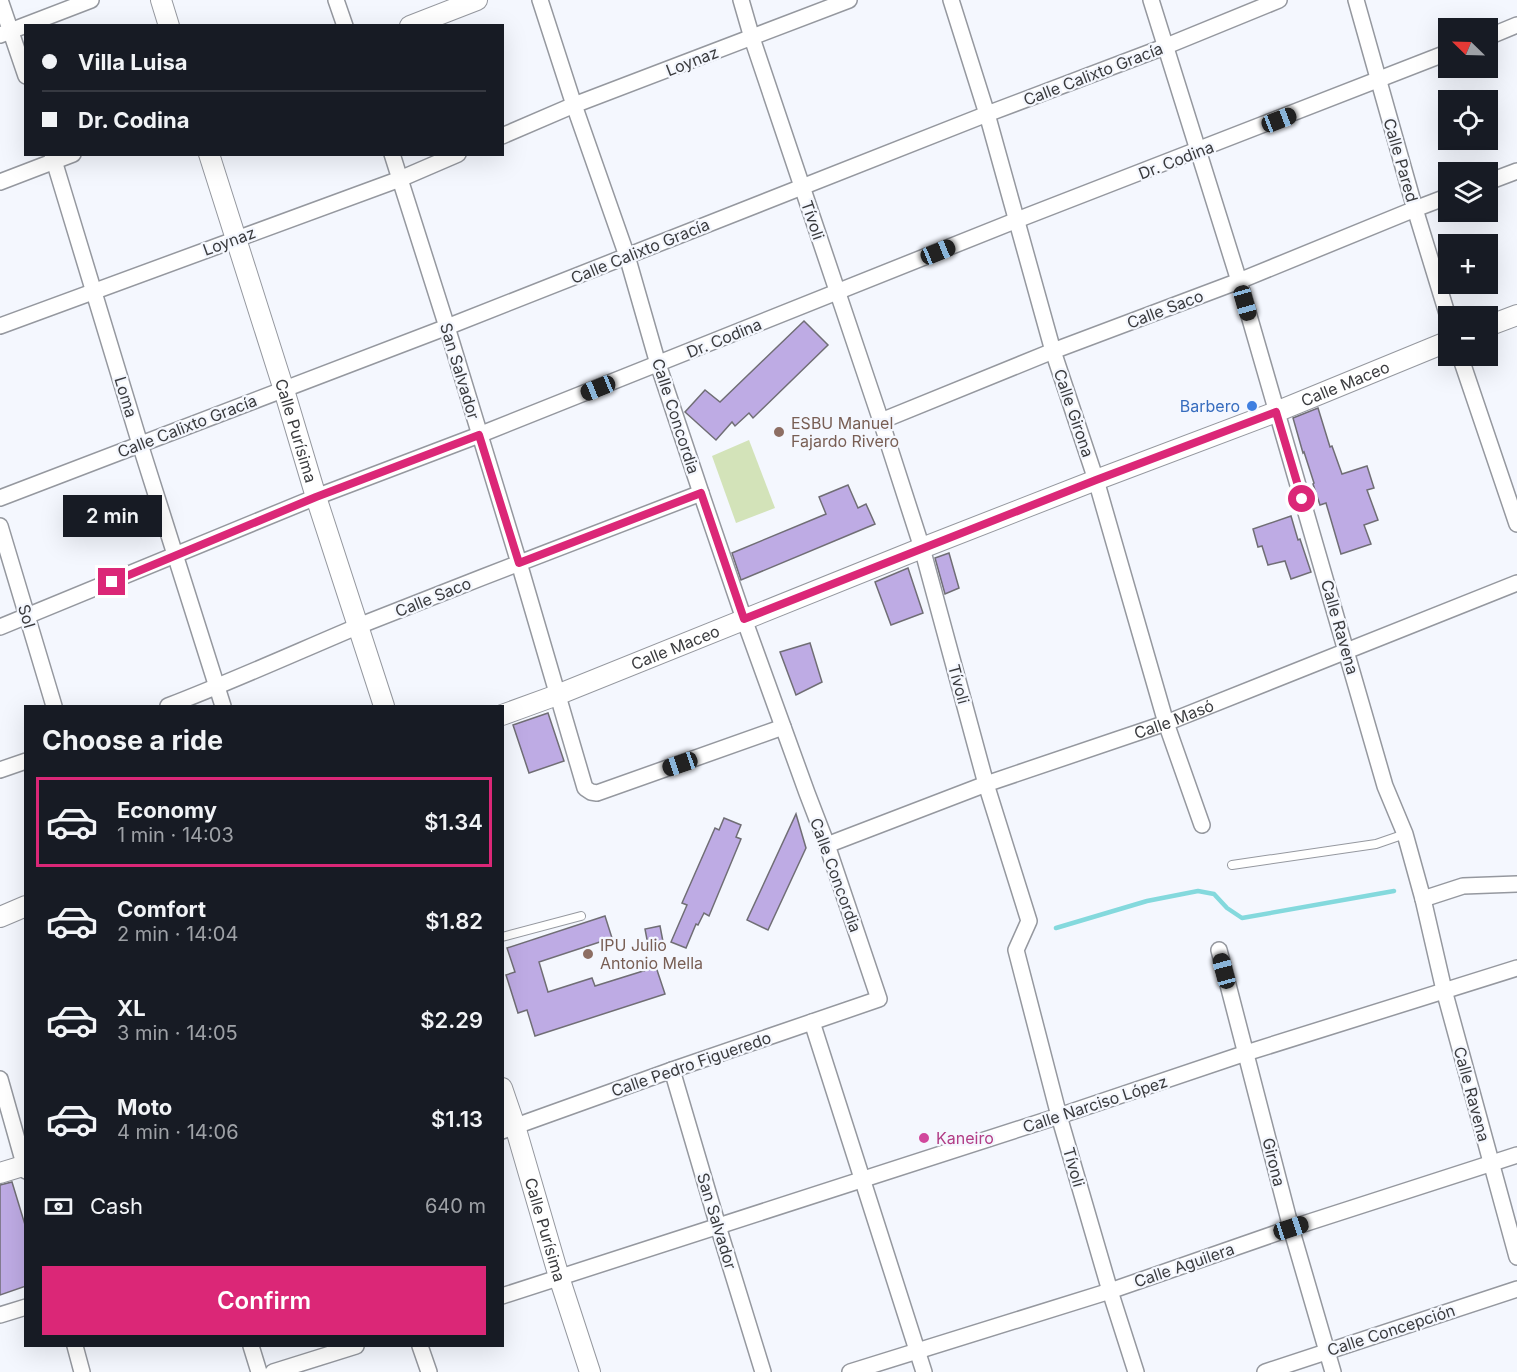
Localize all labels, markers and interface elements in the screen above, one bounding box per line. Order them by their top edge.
north arrow [1438,18,1498,78]
map controls [1438,18,1498,366]
street label: Calle Calixto Gracía [1020,38,1166,110]
street label: Loynaz [663,42,721,80]
text: Villa Luisa [78,49,187,75]
button: locate [1438,90,1498,150]
car [1259,105,1299,135]
text: Dr. Codina [78,107,189,133]
street label: Calle Pared [1379,116,1423,204]
street label: Dr. Codina [1136,136,1216,184]
button: layers [1438,162,1498,222]
street label: Tívoli [797,198,829,242]
street label: Calle Calixto Gracía [568,214,712,288]
street label: Loynaz [200,222,258,260]
button: + [1438,234,1498,294]
car [918,237,958,267]
car [1231,283,1259,323]
street label: Calle Saco [1124,285,1206,333]
button: − [1438,306,1498,366]
street label: Dr. Codina [684,314,764,362]
street label: San Salvador [436,320,484,422]
street label: Calle Concordia [648,356,704,476]
street label: Calle Maceo [1298,357,1392,411]
street label: Calle Girona [1050,366,1098,460]
car [578,373,618,403]
street label: Loma [110,374,142,420]
street label: Calle Purísima [271,376,321,485]
street label: Calle Calixto Gracía [114,390,260,462]
place label: Barbero [1180,396,1240,416]
marker: Barbero [1245,399,1259,413]
place label: ESBU Manuel Fajardo Rivero [791,413,899,451]
marker: ESBU Manuel Fajardo Rivero [772,425,786,439]
route start [1288,485,1315,512]
callout: 2 min [63,495,162,537]
text: 2 min [86,504,139,528]
route end [98,568,125,595]
street label: Calle Saco [392,573,474,621]
street label: Calle Ravena [1317,577,1363,677]
street label: Sol [14,602,40,630]
street label: Calle Maceo [628,621,722,674]
street label: Tívoli [944,662,974,706]
street label: Calle Masó [1131,695,1217,743]
text: Choose a ride [42,724,223,757]
car [660,750,700,778]
icon: car [45,795,99,849]
text: Economy [117,797,217,823]
text: $1.34 [424,809,483,835]
street label: Calle Concordia [806,815,866,935]
text: 1 min · 14:03 [117,823,234,847]
icon: car [45,894,99,948]
text: Comfort [117,896,206,922]
text: $1.82 [425,908,483,934]
text: 2 min · 14:04 [117,922,238,946]
place label: IPU Julio Antonio Mella [600,935,703,973]
marker: IPU Julio Antonio Mella [581,947,595,961]
car [1211,951,1237,991]
icon: car [45,993,99,1047]
text: XL [117,995,146,1021]
text: $2.29 [420,1007,483,1033]
text: 3 min · 14:05 [117,1021,238,1045]
street label: Calle Pedro Figueredo [608,1027,774,1101]
street label: Calle Ravena [1450,1044,1494,1144]
street label: Calle Narciso López [1020,1071,1170,1137]
icon: car [45,1092,99,1146]
text: Moto [117,1094,172,1120]
text: $1.13 [431,1106,483,1132]
text: 4 min · 14:06 [117,1120,239,1144]
place label: Kaneiro [936,1128,994,1148]
marker: Kaneiro [917,1131,931,1145]
street label: Girona [1258,1136,1290,1188]
street label: Tívoli [1059,1145,1089,1189]
street label: San Salvador [693,1170,741,1272]
street label: Calle Purísima [521,1175,570,1284]
icon: cash [42,1190,75,1223]
text: Cash [90,1193,143,1219]
text: 640 m [425,1194,486,1218]
car [1271,1214,1311,1242]
street label: Calle Aguilera [1131,1239,1237,1291]
button: Confirm [42,1266,486,1335]
street label: Calle Concepción [1325,1300,1457,1360]

